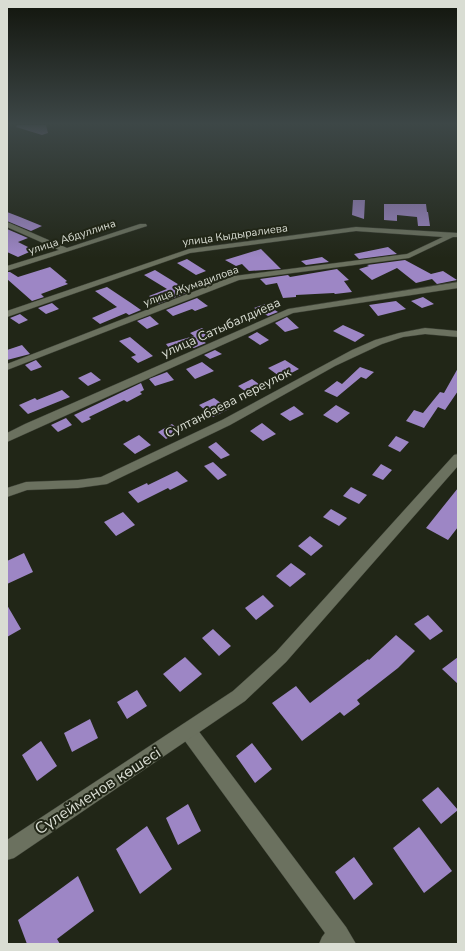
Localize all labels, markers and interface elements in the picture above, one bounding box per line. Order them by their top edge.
street label: улица Абдуллина [26,216,118,258]
street label: улица Кыдыралиева [181,220,289,250]
street label: улица Жумадилова [141,262,241,310]
street label: улица Сатыбалдиева [159,294,283,362]
street label: Султанбаева переулок [162,363,294,443]
street label: Сүлейменов көшесі [31,742,165,840]

